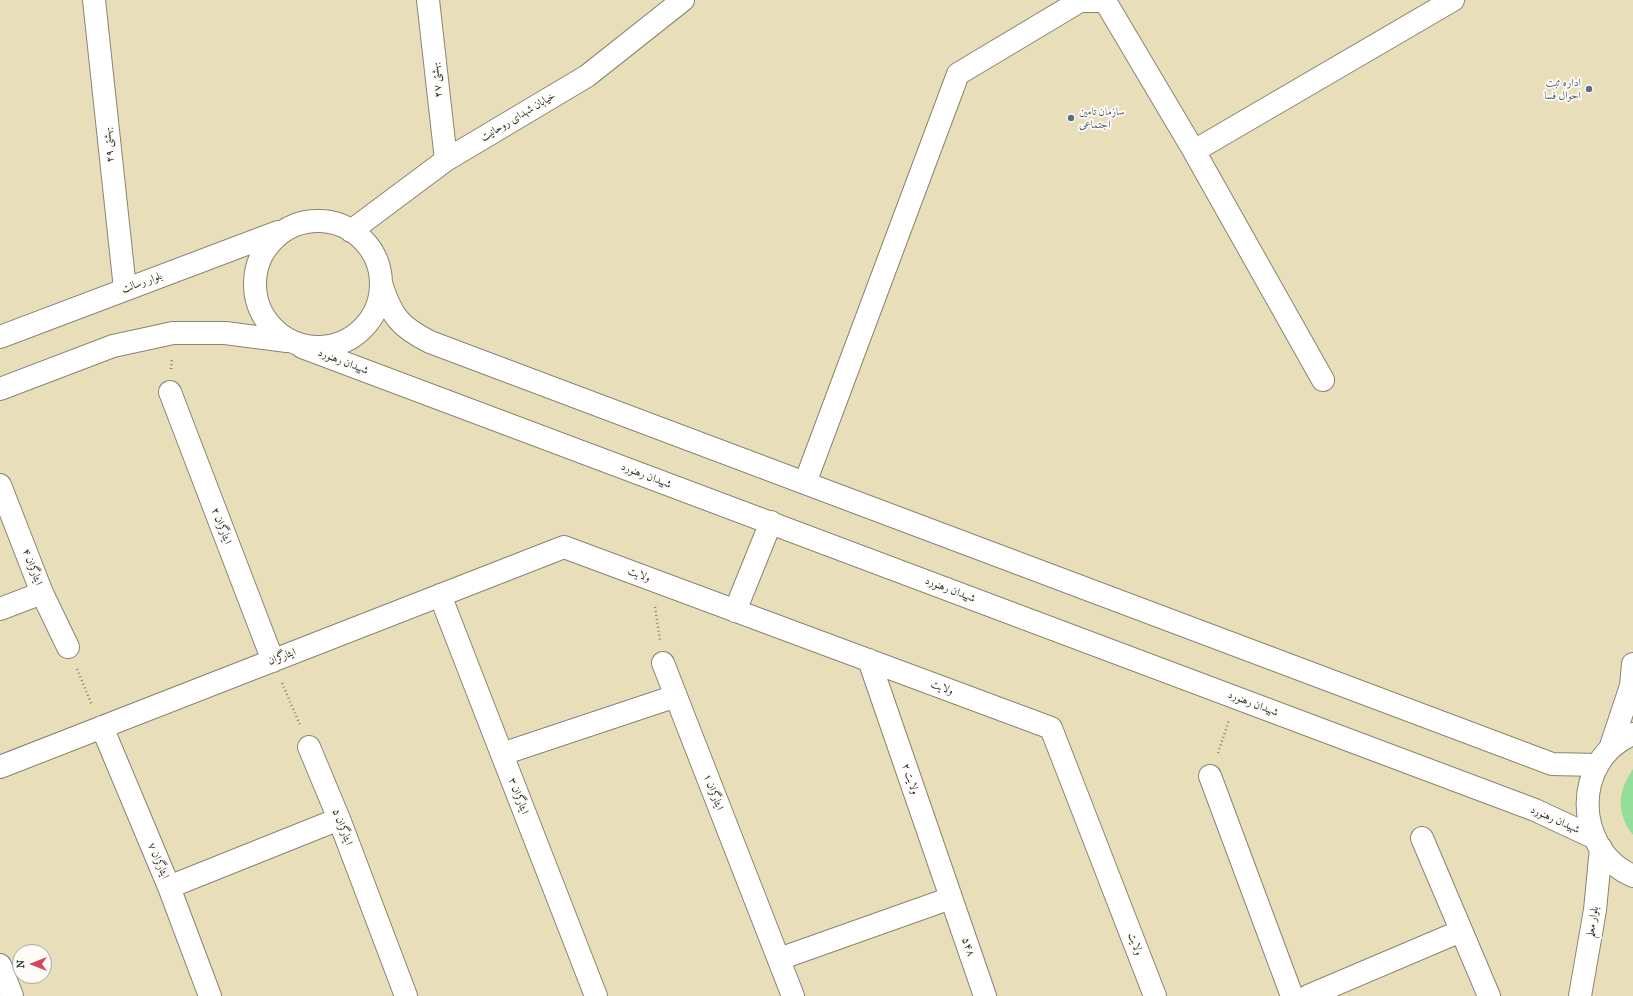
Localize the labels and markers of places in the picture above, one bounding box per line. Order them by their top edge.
place label: اداره ثبت احوال فسا [1544,76,1581,102]
marker: اداره ثبت احوال فسا [1584,84,1594,94]
place label: سازمان تامین اجتماعی [1079,105,1125,131]
marker: سازمان تامین اجتماعی [1066,113,1076,123]

